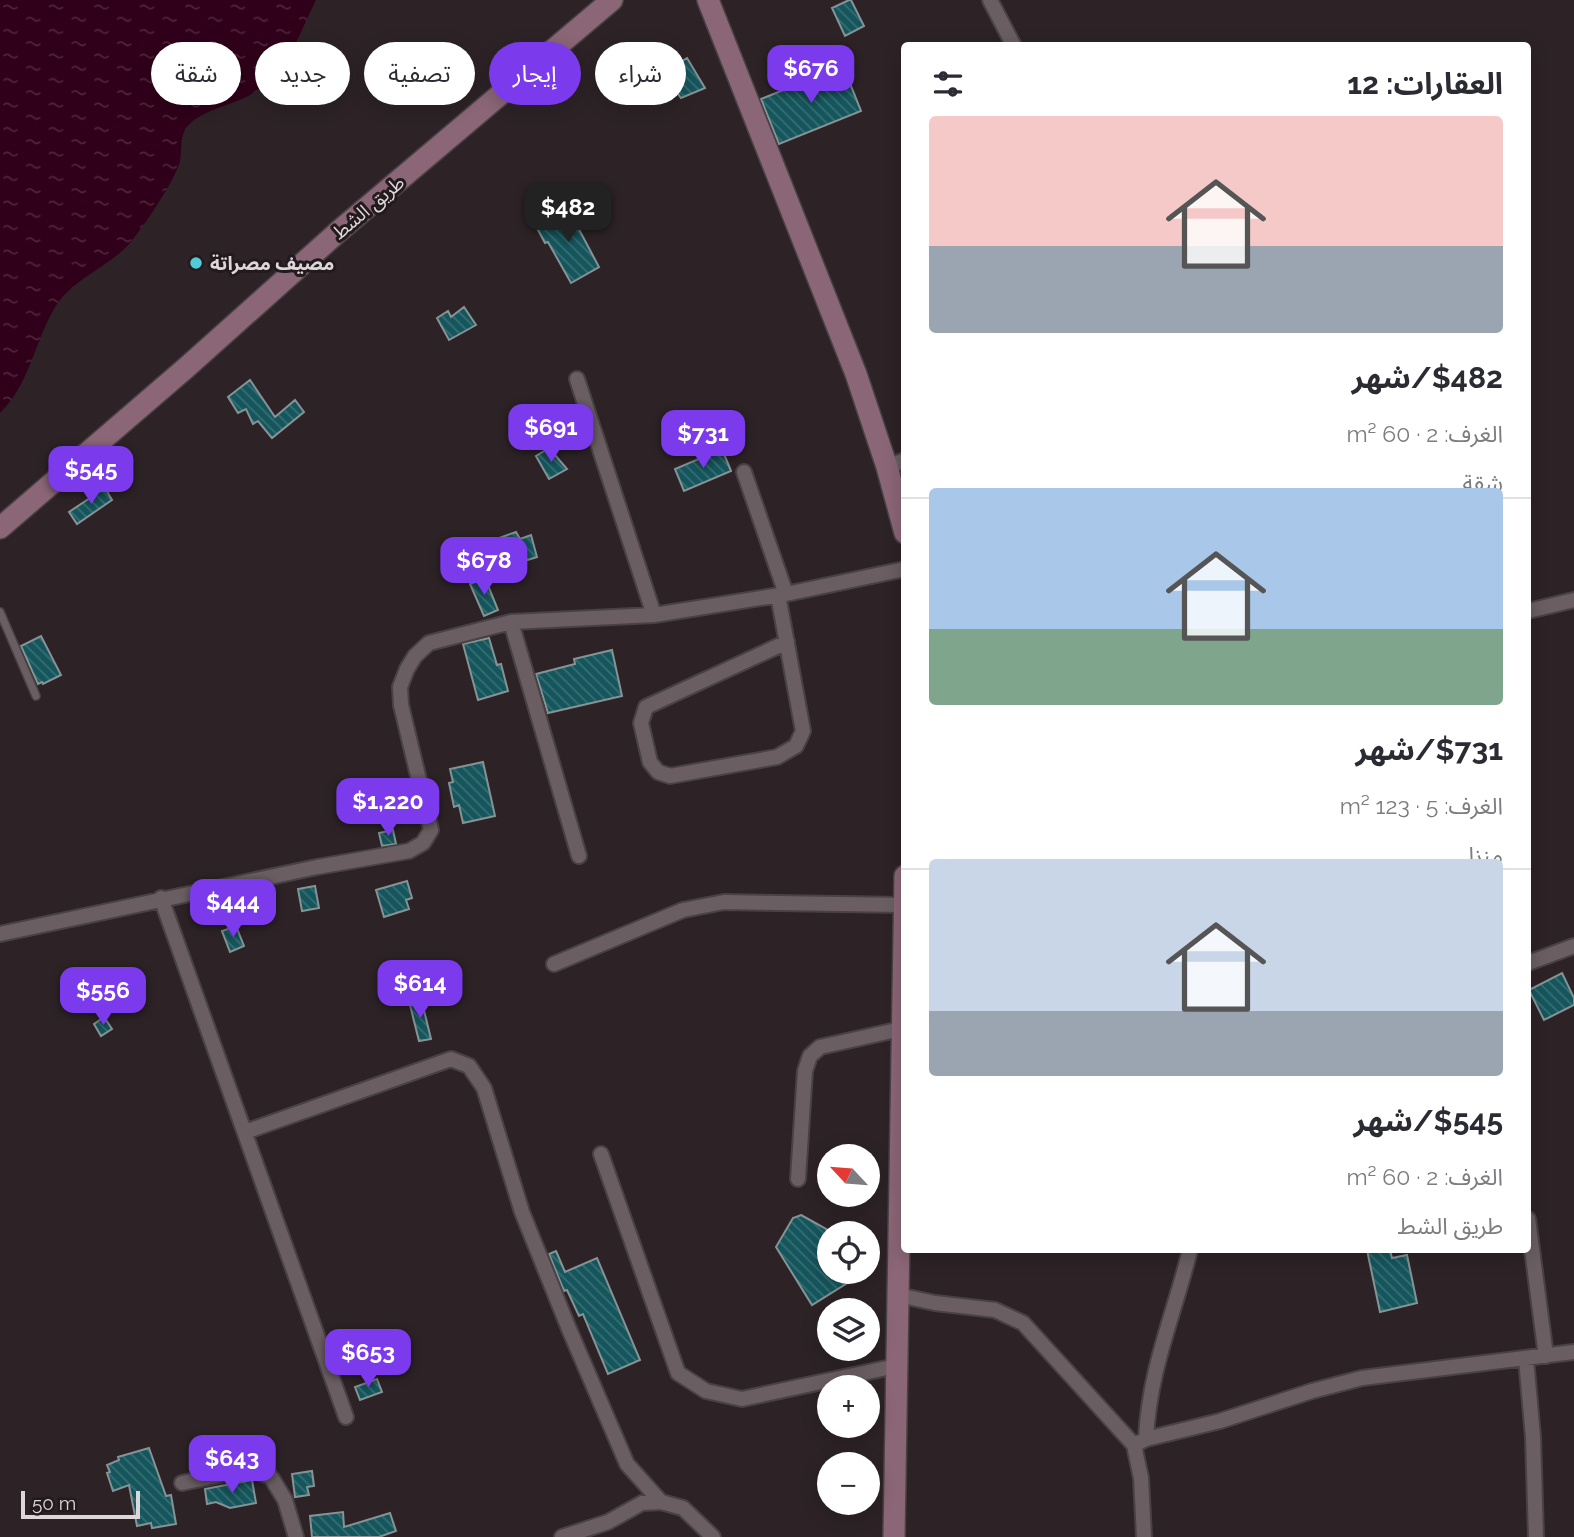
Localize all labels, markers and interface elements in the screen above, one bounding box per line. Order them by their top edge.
chip: شقة [151,42,241,105]
chip: جديد [255,42,350,105]
chip: تصفية [364,42,475,105]
chip: إيجار [489,42,581,105]
chip: شراء [595,42,686,105]
pin: $676 [770,46,852,105]
text: $676 [783,54,839,81]
icon: filters [929,65,967,103]
text: العقارات: 12 [1347,66,1503,101]
icon: home [1153,161,1279,287]
street label: طريق الشط [328,170,409,244]
pin: $482 [527,184,609,244]
text: $482 [541,193,595,220]
place label: مصيف مصراتة [210,252,334,275]
marker: مصيف مصراتة [188,255,204,271]
text: $482/شهر [1352,360,1503,395]
pin: $691 [510,405,592,464]
pin: $731 [662,410,744,470]
text: $691 [524,413,578,440]
text: $731 [677,419,729,446]
text: الغرف: 2 · 60 m² [1346,420,1503,447]
pin: $545 [50,447,132,506]
text: $545 [64,455,118,482]
text: شقة [1462,469,1503,496]
icon: home [1153,533,1279,659]
pin: $678 [443,538,525,597]
text: $678 [456,546,512,573]
text: $731/شهر [1356,732,1503,767]
pin: $1,220 [331,778,445,838]
text: $1,220 [352,787,424,814]
text: الغرف: 5 · 123 m² [1340,792,1503,819]
text: منزل [1458,841,1503,868]
pin: $444 [192,880,274,939]
text: $444 [206,888,260,915]
icon: home [1153,904,1279,1030]
pin: $614 [379,960,461,1020]
pin: $556 [62,968,144,1027]
text: $614 [393,969,447,996]
text: $556 [76,976,130,1003]
text: $545/شهر [1354,1103,1503,1138]
north arrow [817,1144,880,1208]
map controls [817,1144,880,1515]
text: الغرف: 2 · 60 m² [1346,1163,1503,1190]
text: طريق الشط [1398,1212,1503,1239]
button: locate [817,1221,880,1284]
button: layers [817,1298,880,1361]
pin: $653 [327,1330,409,1389]
text: $653 [341,1338,395,1365]
button: + [817,1375,880,1438]
pin: $643 [191,1436,273,1495]
text: $643 [205,1444,259,1471]
button: − [817,1452,880,1515]
scale bar [21,1488,140,1520]
text: 50 m [32,1492,76,1514]

